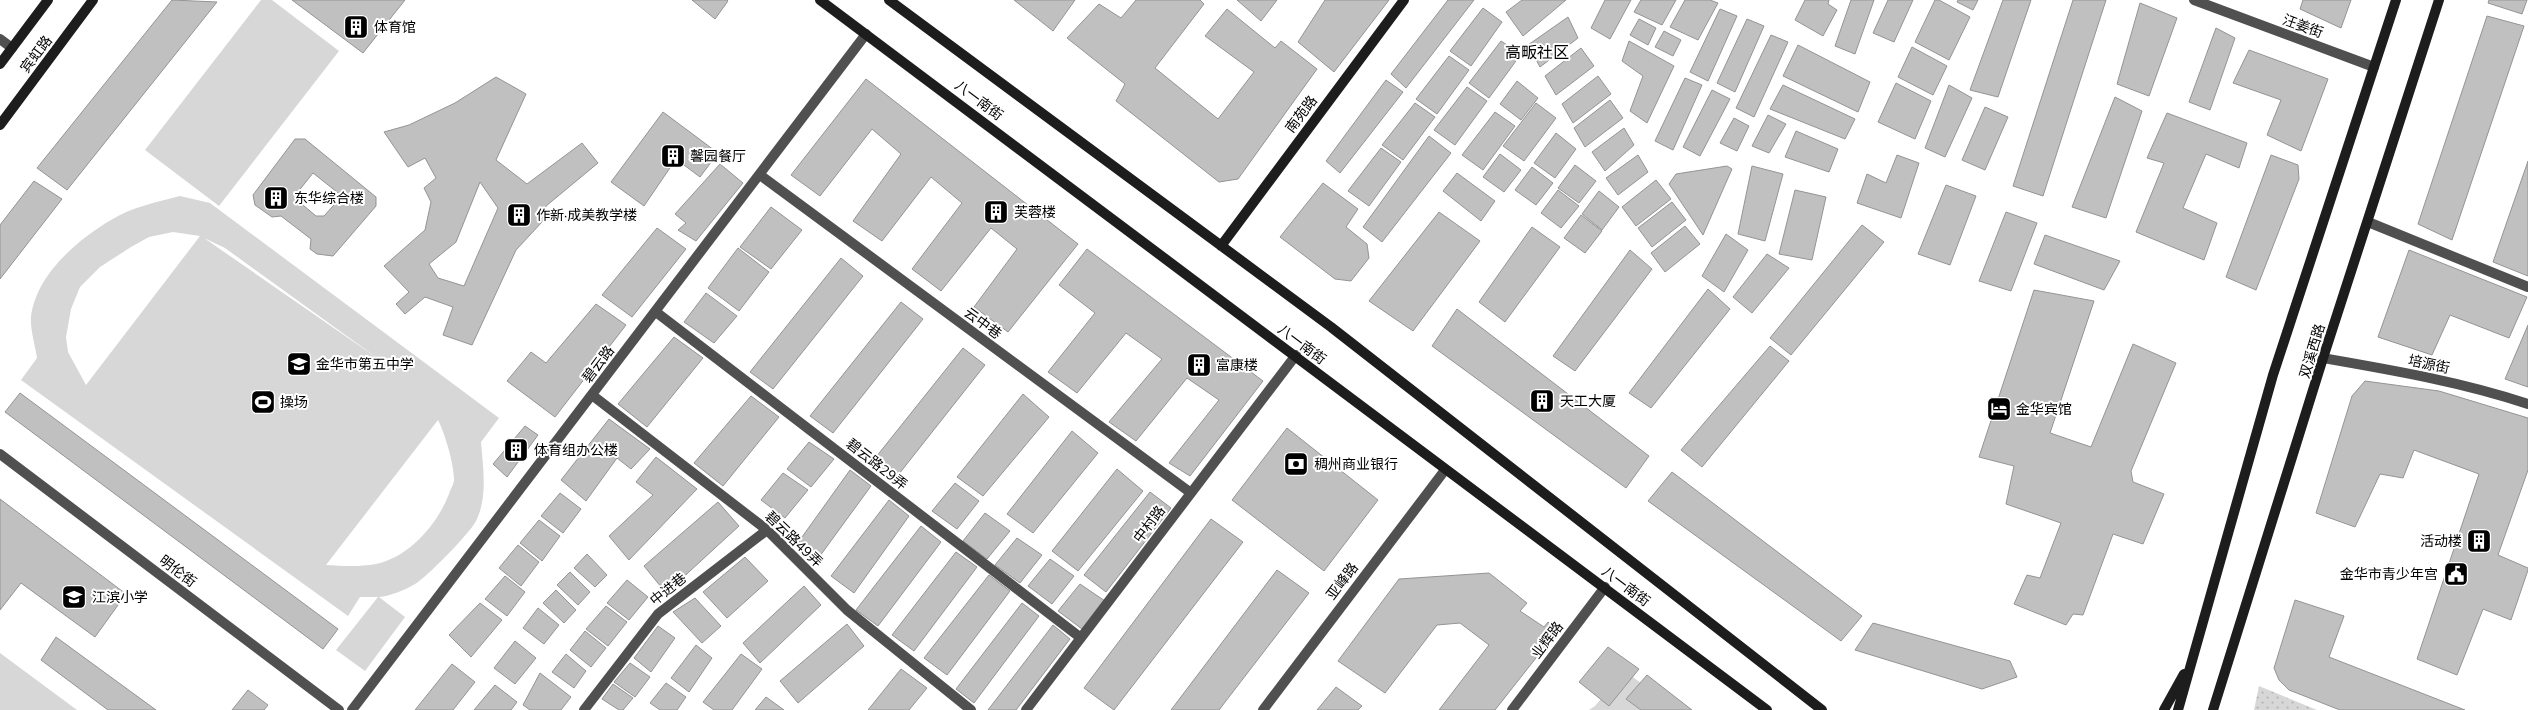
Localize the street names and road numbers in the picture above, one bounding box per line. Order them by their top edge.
street label: 汪姜街 [2280,10,2326,43]
street label: 宾虹路 [16,32,57,77]
street label: 八一南街 [951,76,1007,125]
street label: 南苑路 [1281,92,1322,137]
street label: 云中巷 [960,303,1005,343]
street label: 八一南街 [1274,320,1330,369]
street label: 双溪西路 [2295,322,2330,381]
street label: 碧云路 [578,342,619,387]
street label: 培源街 [2406,351,2451,378]
street label: 碧云路29弄 [842,434,911,494]
street label: 中村路 [1129,502,1170,547]
street label: 碧云路49弄 [761,507,826,571]
street label: 明伦街 [155,551,200,592]
street label: 亚峰路 [1322,559,1363,604]
street label: 八一南街 [1598,562,1654,611]
street label: 中进巷 [646,569,691,610]
street label: 业辉路 [1527,618,1568,663]

